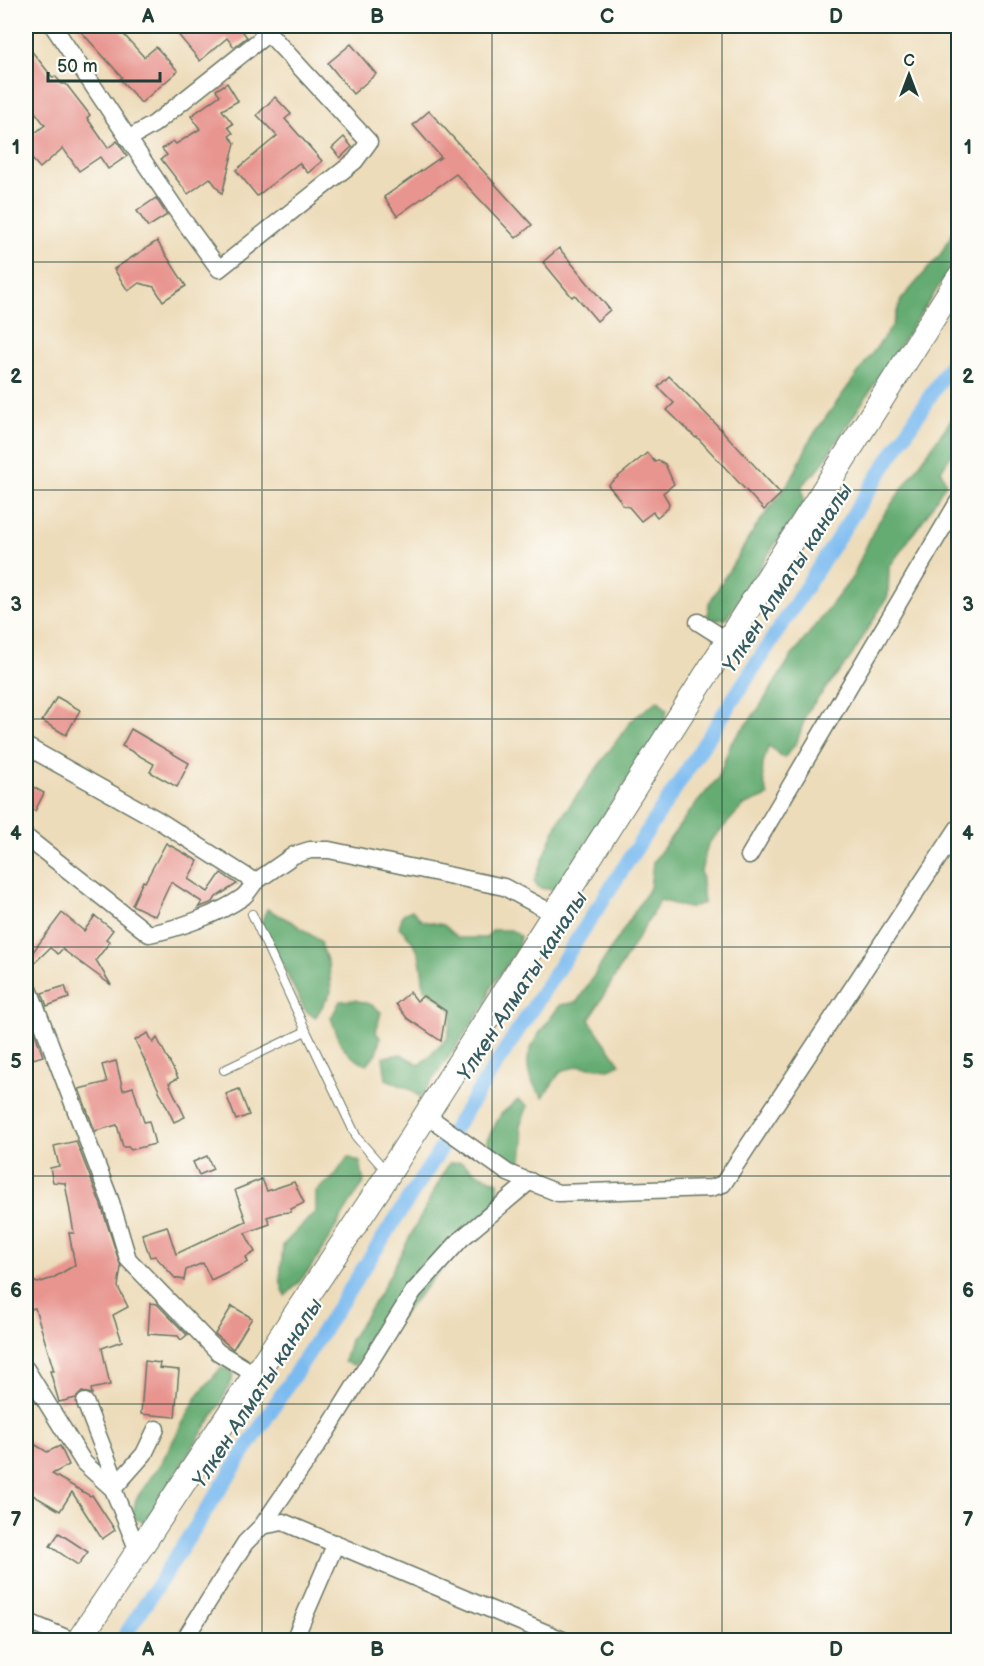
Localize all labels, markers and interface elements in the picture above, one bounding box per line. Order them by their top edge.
text: A [141,5,155,29]
text: B [370,5,384,29]
text: C [600,5,614,29]
text: D [829,5,843,29]
scale bar [48,45,160,83]
north arrow [879,45,939,105]
text: С [903,52,915,71]
text: 50 m [57,56,98,77]
text: 1 [12,136,20,160]
text: 1 [964,136,972,160]
text: 2 [10,365,22,389]
text: 2 [962,365,974,389]
water label: Үлкен Алматы каналы [717,479,858,678]
text: 3 [10,593,22,617]
text: 3 [962,593,974,617]
text: 4 [10,822,22,846]
text: 4 [962,822,974,846]
water label: Үлкен Алматы каналы [452,887,593,1086]
text: 5 [10,1050,22,1074]
text: 5 [962,1050,974,1074]
text: 6 [10,1279,22,1303]
text: 6 [962,1279,974,1303]
water label: Үлкен Алматы каналы [187,1294,328,1493]
text: 7 [10,1508,22,1532]
text: 7 [962,1508,974,1532]
text: A [141,1638,155,1662]
text: B [370,1638,384,1662]
text: C [600,1638,614,1662]
text: D [829,1638,843,1662]

